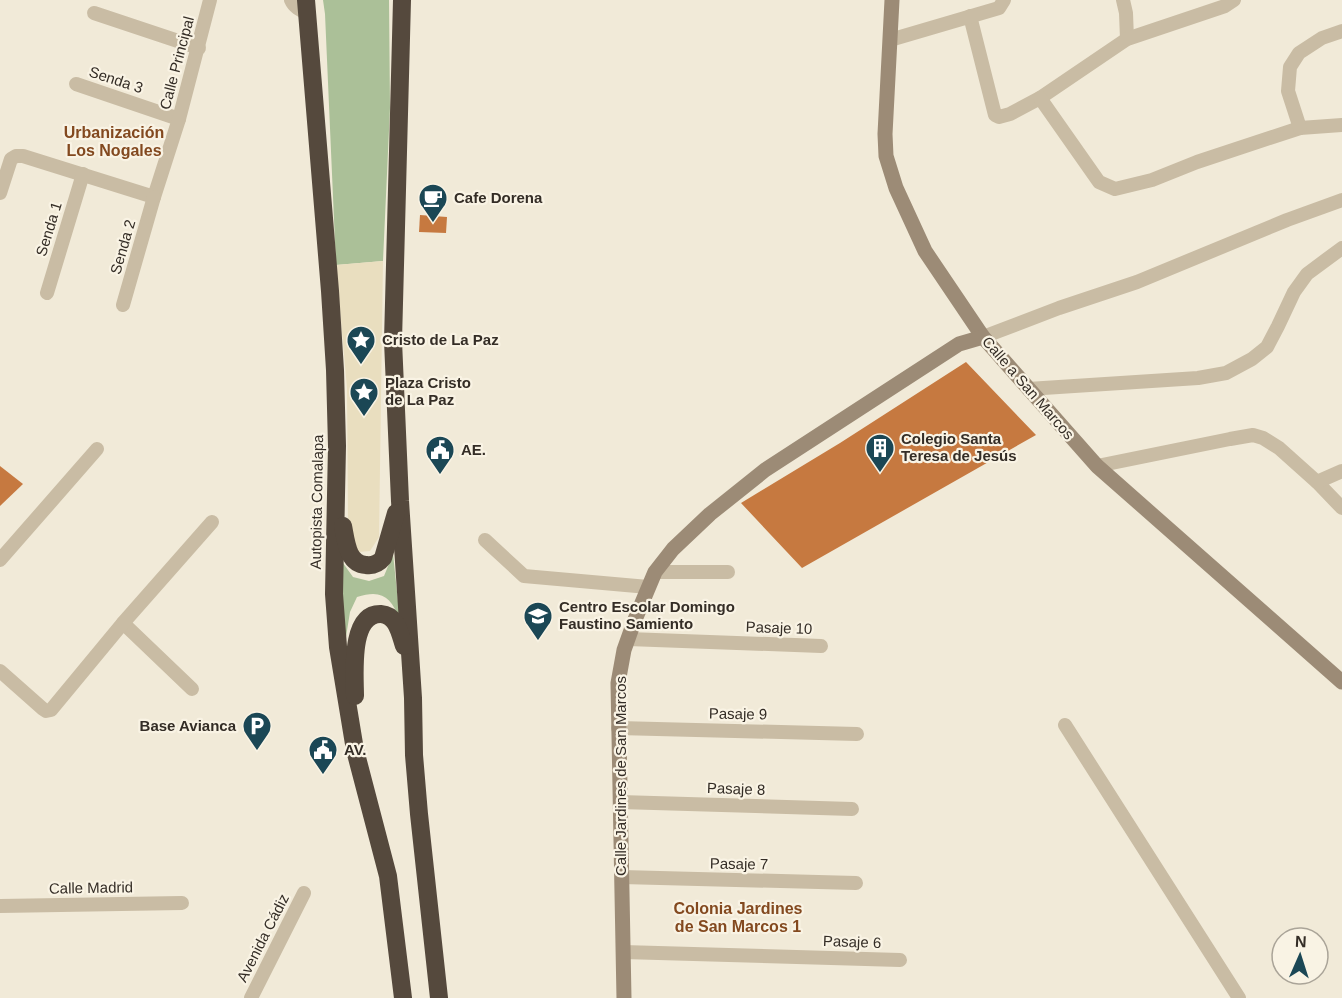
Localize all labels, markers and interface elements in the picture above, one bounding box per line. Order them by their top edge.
street label: Calle Principal [156,14,197,111]
street label: Senda 3 [87,63,145,96]
district label: Urbanización Los Nogales [64,124,164,159]
cafe icon: Cafe Dorena [417,182,449,224]
place label: Cafe Dorena [454,189,543,206]
street label: Senda 1 [32,200,65,258]
street label: Senda 2 [107,218,138,276]
place icon: Cristo de La Paz [345,324,377,366]
place label: Cristo de La Paz [382,331,499,348]
street label: Calle a San Marcos [979,333,1078,443]
place label: Plaza Cristo de La Paz [385,374,471,408]
place icon: Plaza Cristo de La Paz [348,376,380,418]
place label: Colegio Santa Teresa de Jesús [901,430,1017,464]
building icon: Colegio Santa Teresa de Jesús [864,432,896,474]
street label: Autopista Comalapa [307,434,326,570]
public building icon: AE. [424,434,456,476]
place label: AE. [461,441,486,458]
place label: Centro Escolar Domingo Faustino Samiento [559,598,735,632]
school or university icon: Centro Escolar Domingo Faustino Samiento [522,600,554,642]
street label: Pasaje 10 [745,618,813,637]
street label: Calle Jardines de San Marcos [612,676,629,876]
street label: Pasaje 9 [709,704,767,723]
parking icon: Base Avianca [241,710,273,752]
place label: Base Avianca [140,717,237,734]
public building icon: AV. [307,734,339,776]
place label: AV. [344,741,367,758]
street label: Pasaje 8 [707,779,765,798]
street label: Pasaje 7 [710,854,768,873]
street label: Calle Madrid [49,878,133,897]
street label: Avenida Cádiz [233,891,292,985]
district label: Colonia Jardines de San Marcos 1 [674,900,803,935]
north arrow [1270,926,1330,986]
street label: Pasaje 6 [823,932,881,951]
text: N [1295,933,1307,950]

